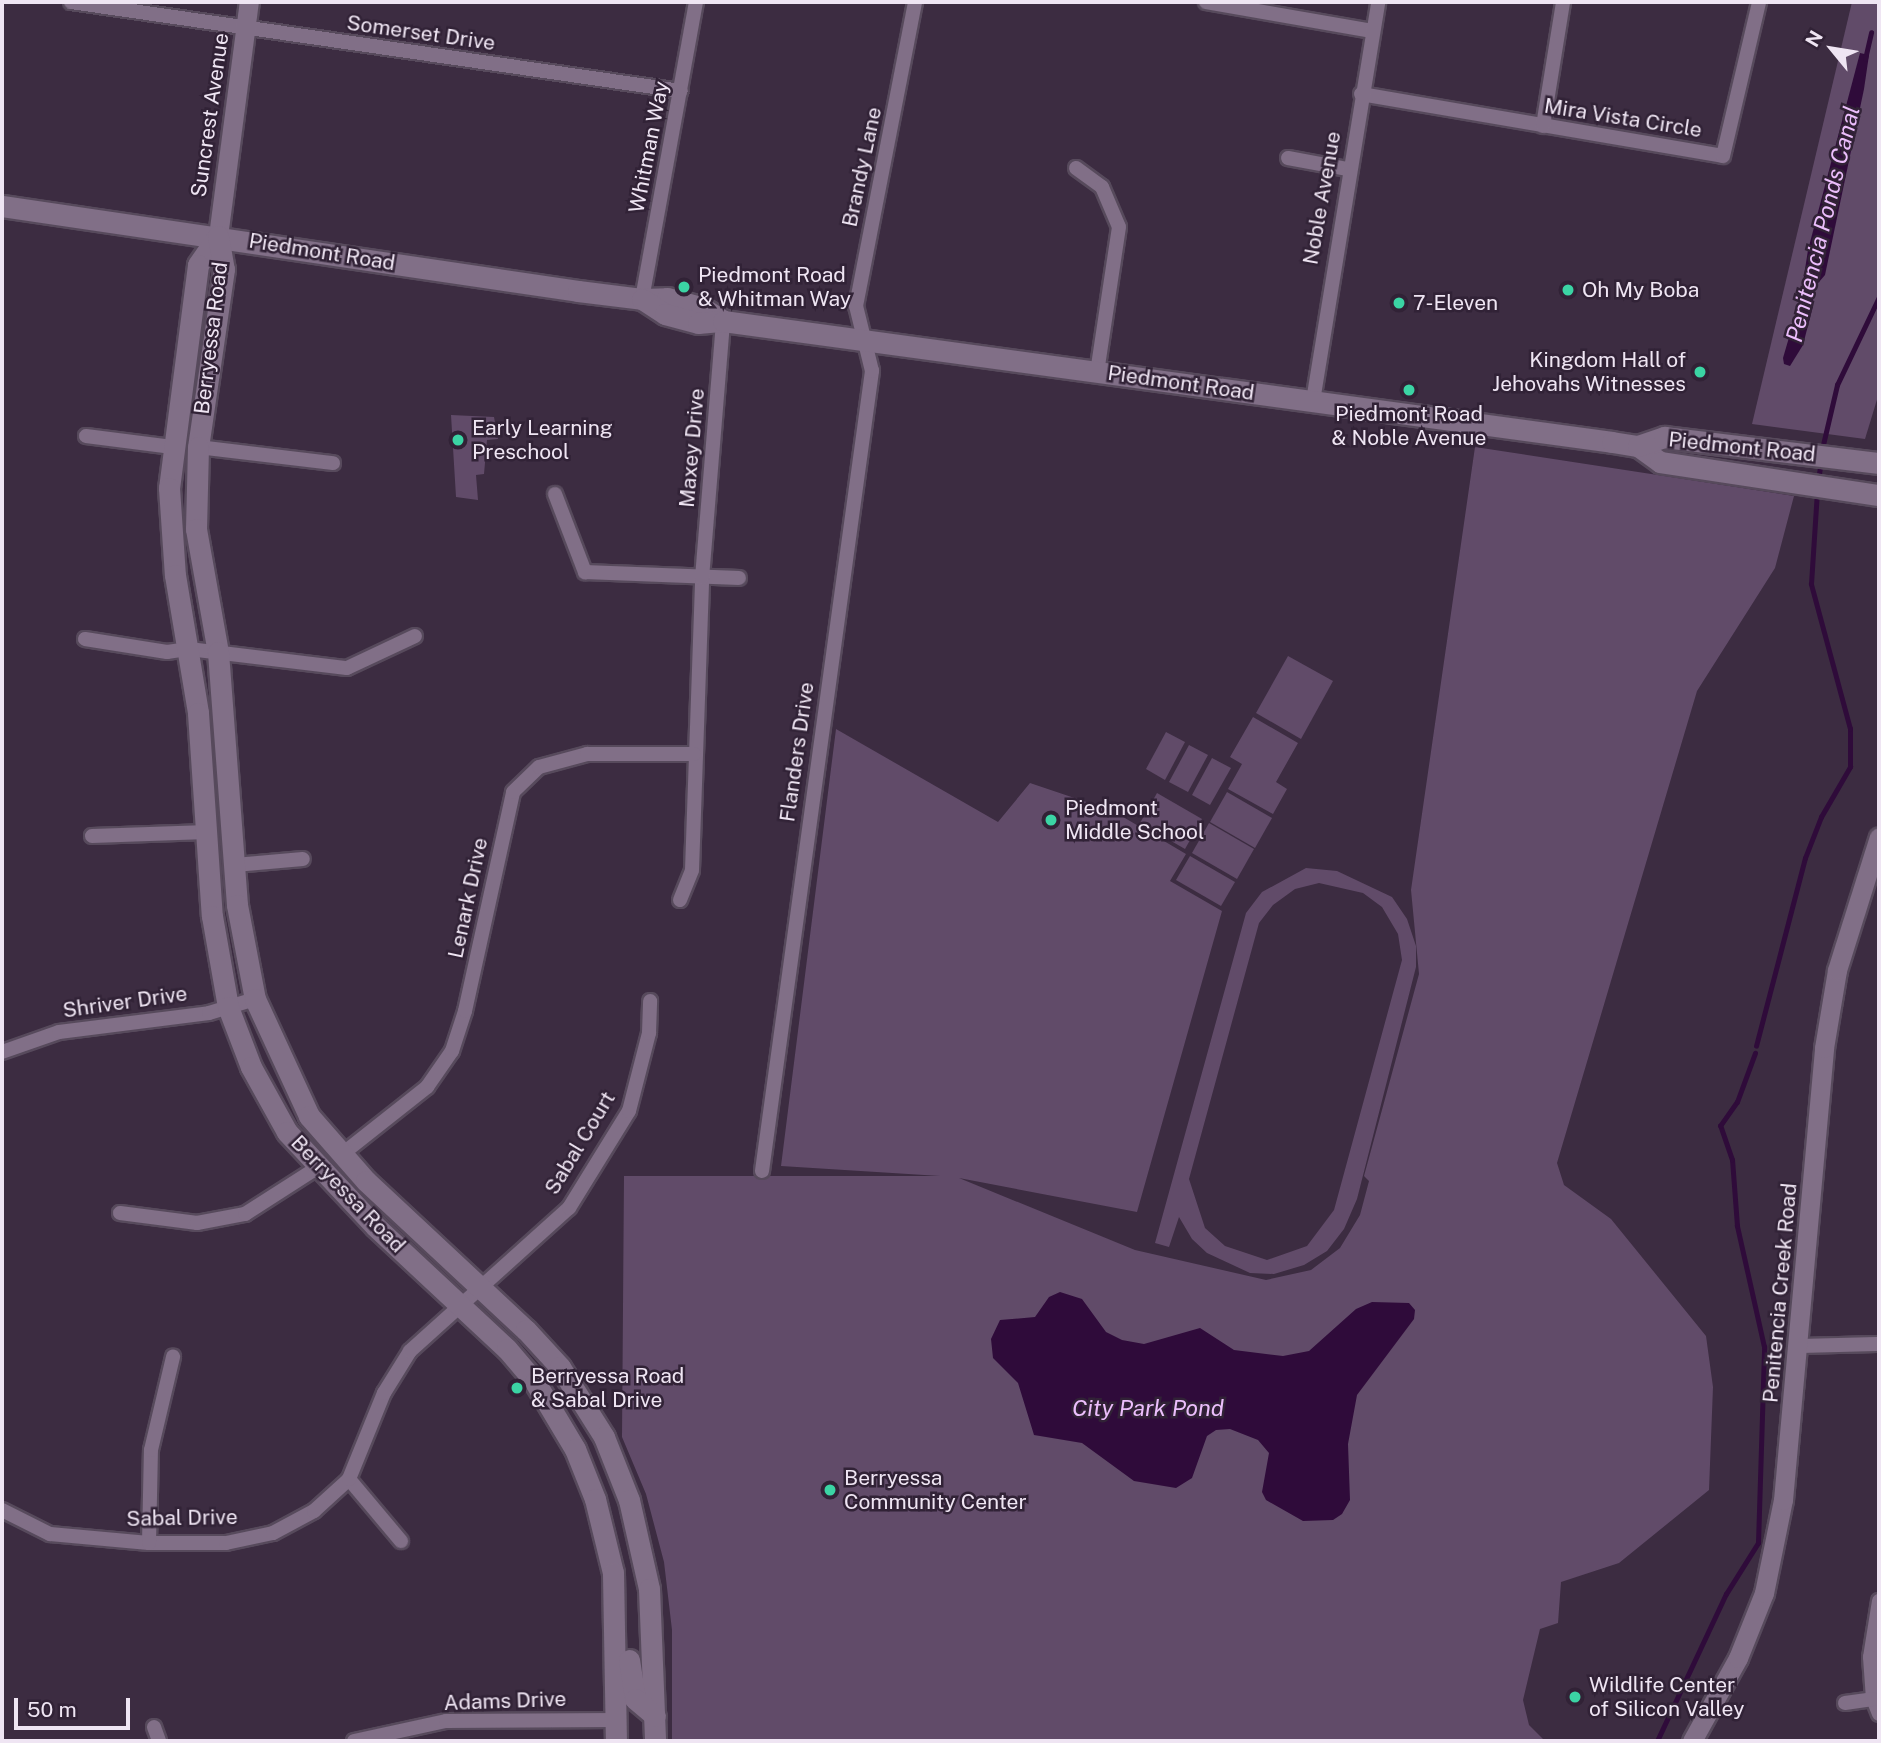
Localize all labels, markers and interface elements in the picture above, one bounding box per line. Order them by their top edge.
street label: Somerset Drive [345,10,497,56]
north arrow [1797,14,1867,84]
text: N [1801,27,1827,50]
street label: Suncrest Avenue [186,31,234,199]
street label: Whitman Way [624,79,674,215]
street label: Mira Vista Circle [1542,93,1704,143]
water label: Penitencia Ponds Canal [1780,103,1866,345]
street label: Brandy Lane [837,105,887,229]
street label: Noble Avenue [1298,129,1346,267]
street label: Piedmont Road [247,228,397,276]
street label: Berryessa Road [189,260,233,416]
place label: Piedmont Road & Whitman Way [698,262,852,312]
place label: Oh My Boba [1582,277,1699,303]
marker: Piedmont Road & Whitman Way [676,279,692,295]
marker: Oh My Boba [1560,282,1576,298]
place label: 7-Eleven [1413,290,1498,316]
marker: 7-Eleven [1391,295,1407,311]
place label: Kingdom Hall of Jehovahs Witnesses [1491,347,1686,397]
street label: Piedmont Road [1106,360,1256,406]
marker: Kingdom Hall of Jehovahs Witnesses [1692,364,1708,380]
marker: Piedmont Road & Noble Avenue [1401,382,1417,398]
street label: Maxey Drive [674,387,710,509]
place label: Piedmont Road & Noble Avenue [1331,401,1487,451]
place label: Early Learning Preschool [472,415,613,465]
street label: Piedmont Road [1667,427,1817,467]
marker: Early Learning Preschool [450,432,466,448]
street label: Flanders Drive [775,680,819,824]
place label: Piedmont Middle School [1065,795,1204,845]
marker: Piedmont Middle School [1043,812,1059,828]
street label: Lenark Drive [443,835,493,961]
street label: Shriver Drive [61,981,189,1023]
street label: Sabal Court [539,1087,621,1199]
street label: Berryessa Road [286,1130,410,1258]
street label: Penitencia Creek Road [1758,1182,1802,1404]
place label: Berryessa Road & Sabal Drive [531,1363,684,1413]
marker: Berryessa Road & Sabal Drive [509,1380,525,1396]
water label: City Park Pond [1072,1394,1224,1422]
place label: Berryessa Community Center [844,1465,1027,1515]
marker: Berryessa Community Center [822,1482,838,1498]
street label: Sabal Drive [126,1504,238,1532]
place label: Wildlife Center of Silicon Valley [1589,1672,1745,1722]
scale bar [18,1684,133,1728]
street label: Adams Drive [443,1686,567,1716]
marker: Wildlife Center of Silicon Valley [1567,1689,1583,1705]
text: 50 m [27,1697,77,1722]

